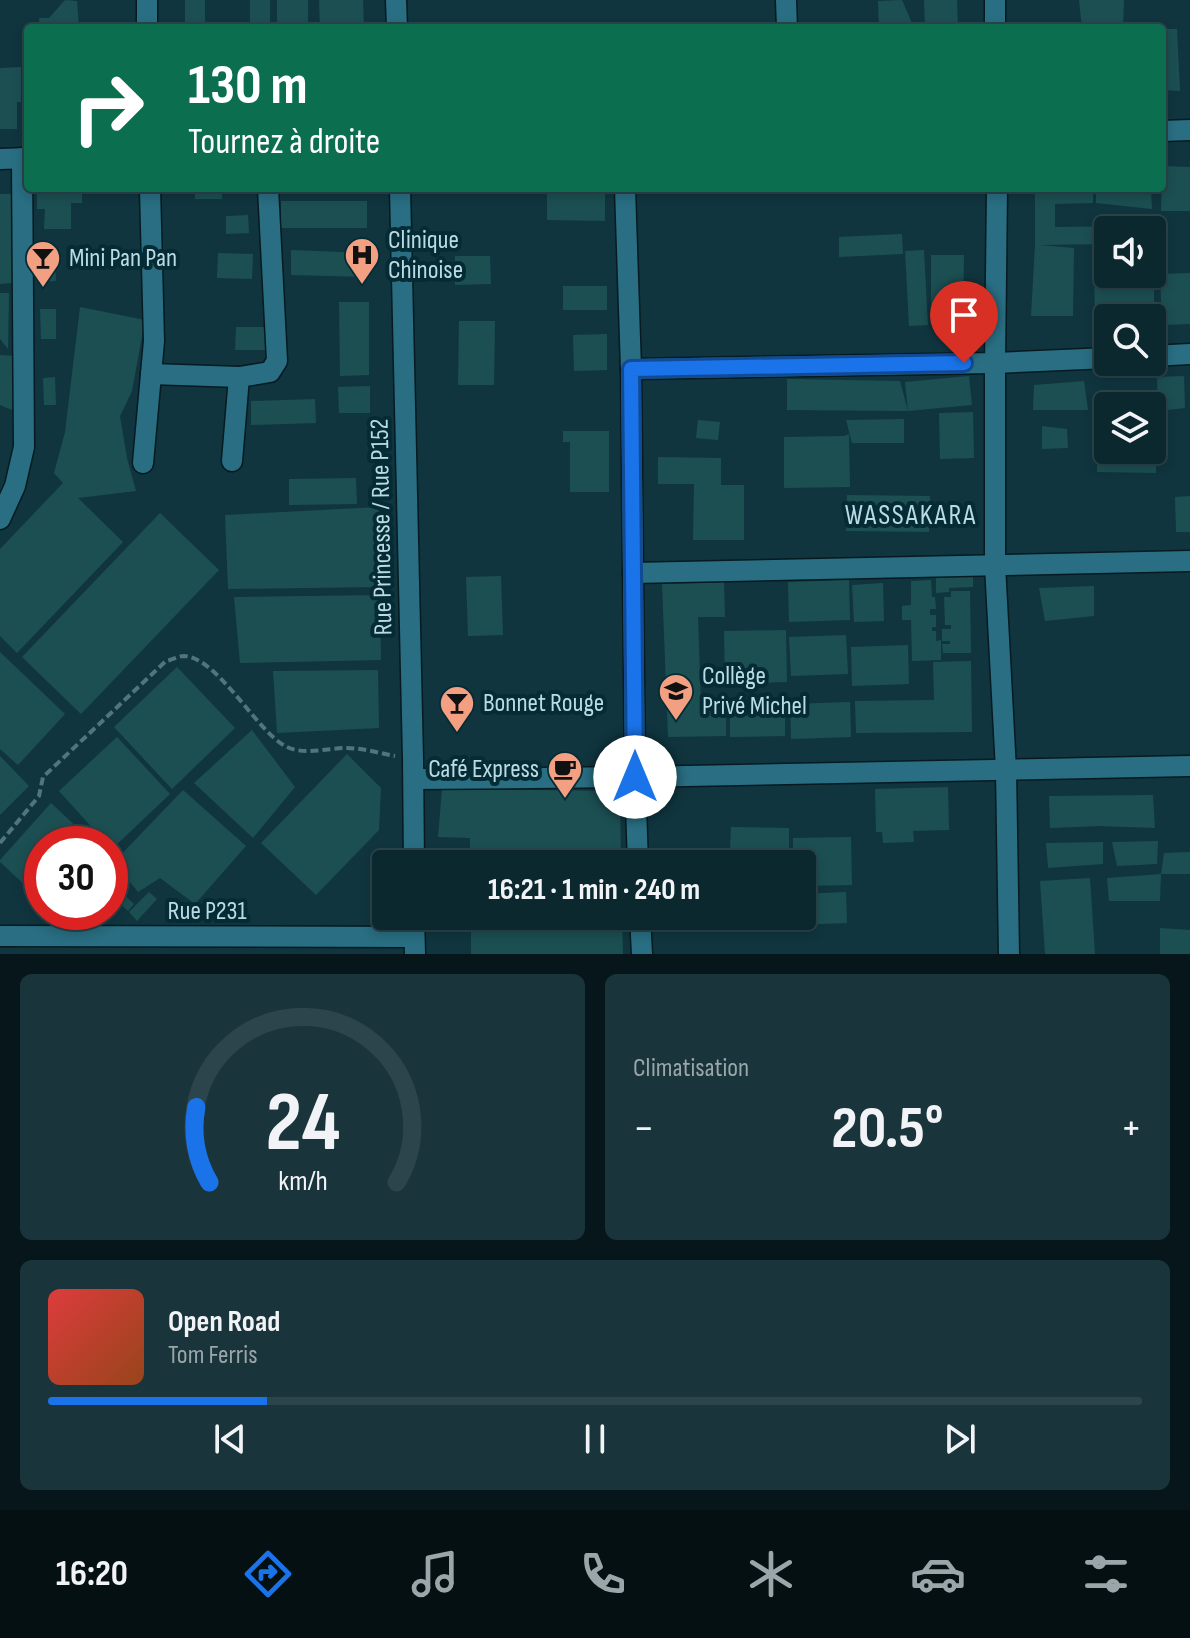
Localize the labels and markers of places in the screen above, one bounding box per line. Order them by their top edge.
place label: Clinique Chinoise [388,225,463,286]
hospital icon: Clinique Chinoise [343,236,381,286]
bar icon: Mini Pan Pan [24,239,62,289]
place label: Mini Pan Pan [69,243,177,274]
pin [930,281,998,363]
place label: Collège Privé Michel [702,661,807,722]
school or university icon: Collège Privé Michel [657,672,695,722]
bar icon: Bonnet Rouge [438,684,476,734]
place label: Bonnet Rouge [483,688,604,719]
cafe icon: Café Express [546,750,584,800]
place label: Café Express [428,754,539,785]

